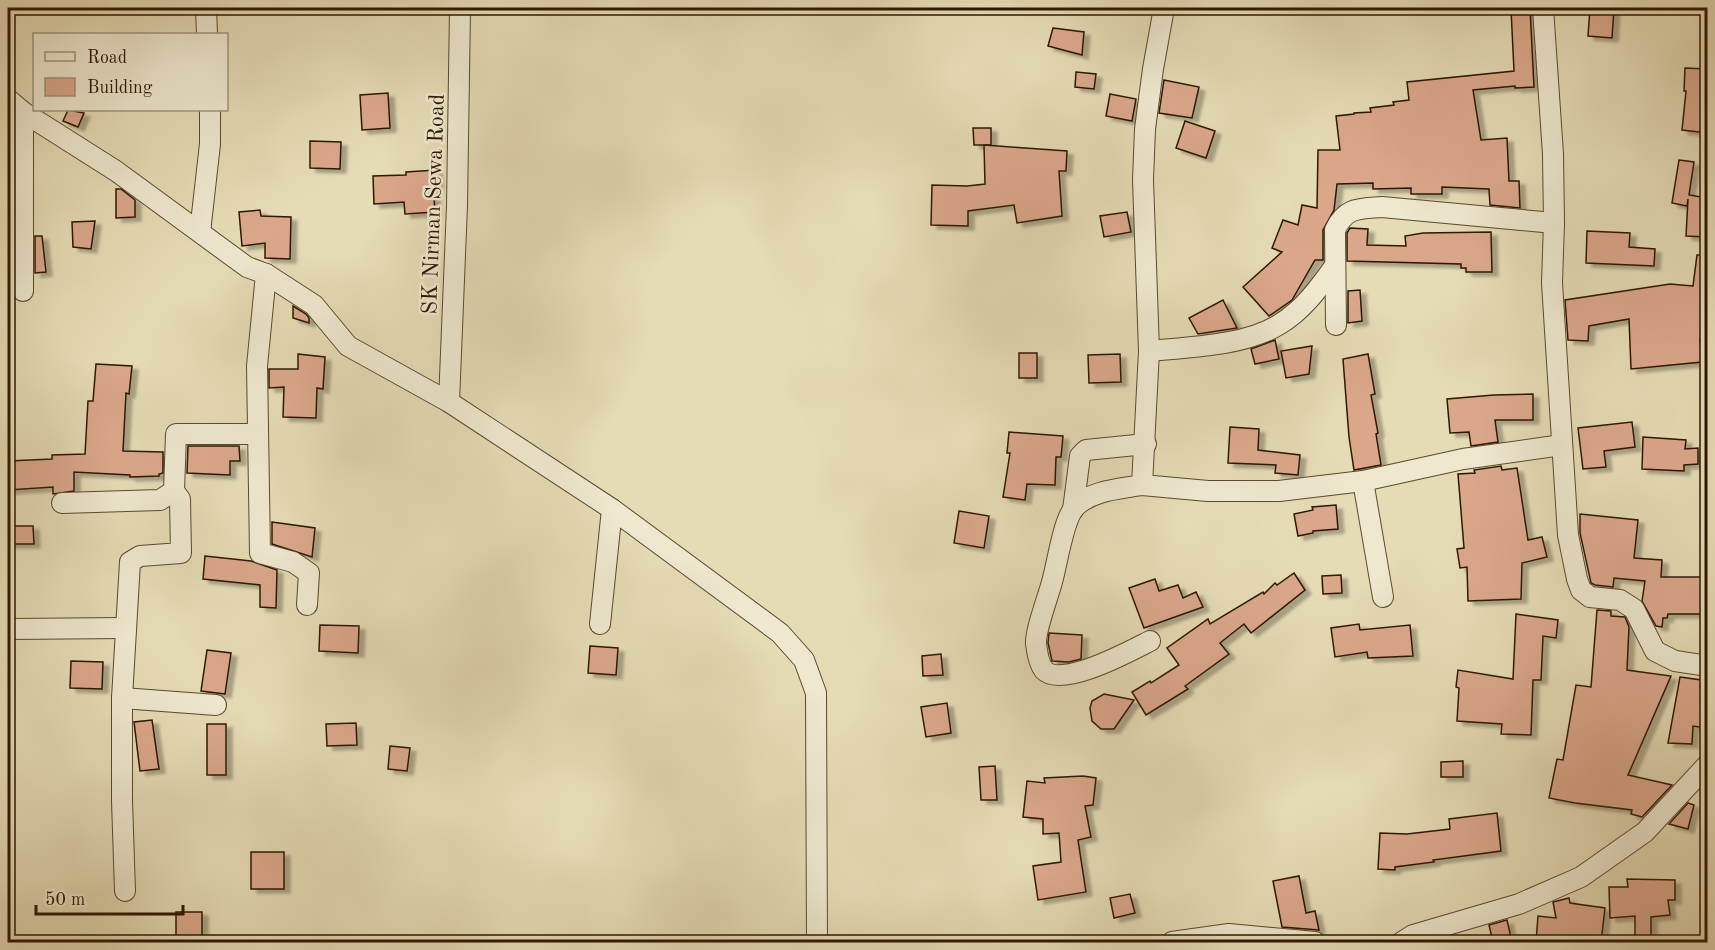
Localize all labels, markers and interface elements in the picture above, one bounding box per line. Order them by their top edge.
legend [33,33,228,111]
text: Road [87,49,127,67]
text: Building [87,79,153,97]
street label: SK Nirman Sewa Road [419,93,449,315]
scale bar [36,878,183,916]
text: 50 m [45,891,85,909]

